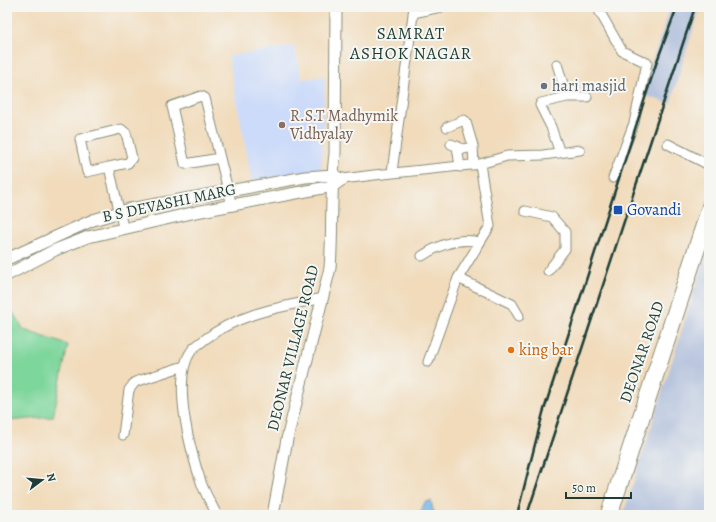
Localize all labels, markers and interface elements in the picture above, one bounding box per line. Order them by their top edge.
district label: SAMRAT ASHOK NAGAR [349,22,472,65]
place label: hari masjid [552,75,627,97]
marker: hari masjid [539,81,549,91]
place label: R.S.T Madhymik Vidhyalay [289,105,398,145]
marker: R.S.T Madhymik Vidhyalay [277,120,287,130]
street label: B S DEVASHI MARG [100,178,238,228]
place label: Govandi [627,199,681,221]
marker: Govandi [612,204,624,216]
street label: DEONAR VILLAGE ROAD [262,263,324,433]
street label: DEONAR ROAD [614,298,670,406]
place label: king bar [519,339,573,361]
marker: king bar [506,345,516,355]
north arrow [22,460,62,500]
text: N [43,471,59,483]
scale bar [566,474,631,500]
text: 50 m [572,480,596,496]

